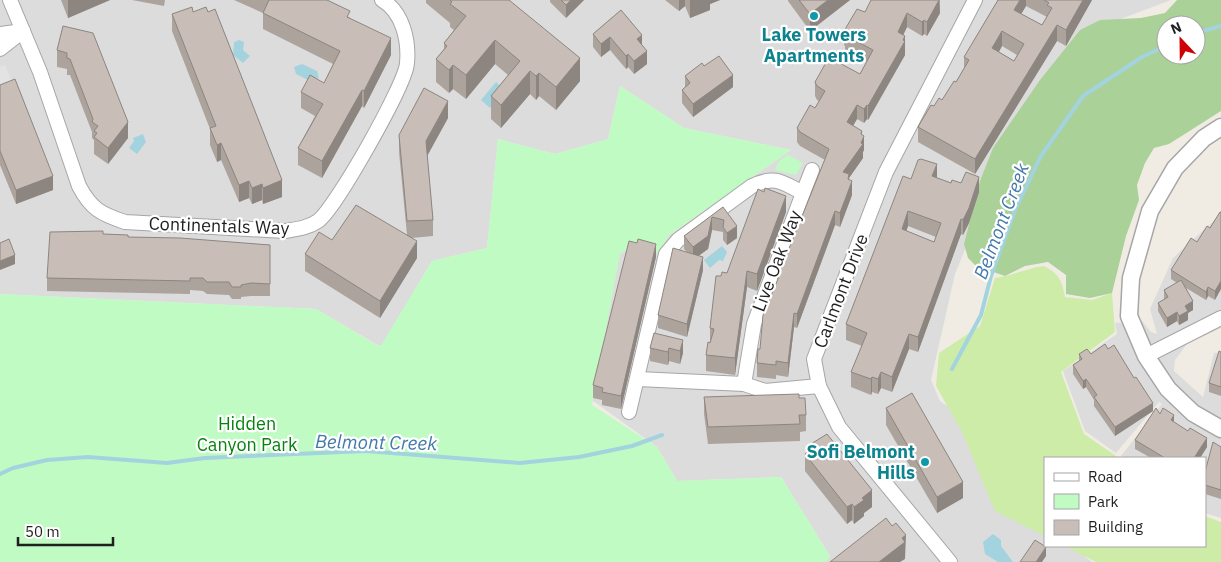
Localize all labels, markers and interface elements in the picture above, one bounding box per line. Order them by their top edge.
marker: Lake Towers Apartments [808,10,820,22]
north arrow [1156,15,1206,65]
text: N [1168,18,1184,38]
place label: Lake Towers Apartments [762,23,866,67]
water label: Belmont Creek [968,159,1034,282]
street label: Live Oak Way [747,207,806,315]
street label: Continentals Way [148,212,290,239]
street label: Carlmont Drive [808,230,873,351]
park label: Hidden Canyon Park [197,412,298,456]
water label: Belmont Creek [315,429,438,455]
place label: Sofi Belmont Hills [806,440,915,484]
marker: Sofi Belmont Hills [919,456,931,468]
legend [1044,457,1206,547]
text: Road [1088,467,1123,486]
text: Park [1088,492,1118,511]
scale bar [18,514,112,546]
text: Building [1088,517,1143,536]
text: 50 m [25,522,60,541]

